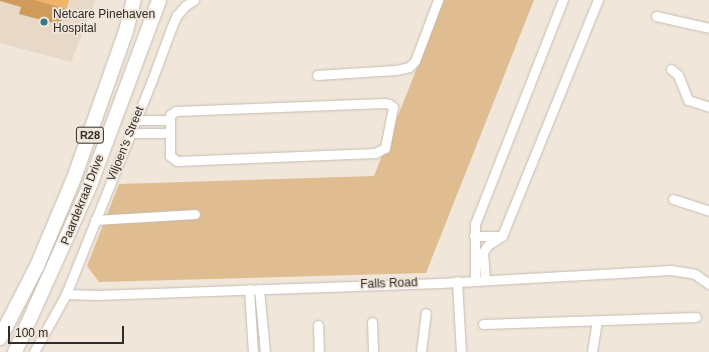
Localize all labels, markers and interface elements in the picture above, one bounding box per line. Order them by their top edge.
place label: Netcare Pinehaven Hospital [53,8,155,36]
marker: Netcare Pinehaven Hospital [38,16,50,28]
street label: Viljoen's Street [104,104,148,184]
road number: R28 [75,126,105,144]
street label: Paardekraal Drive [58,153,108,247]
street label: Falls Road [360,276,418,292]
scale bar [10,318,126,344]
text: 100 m [15,326,48,340]

